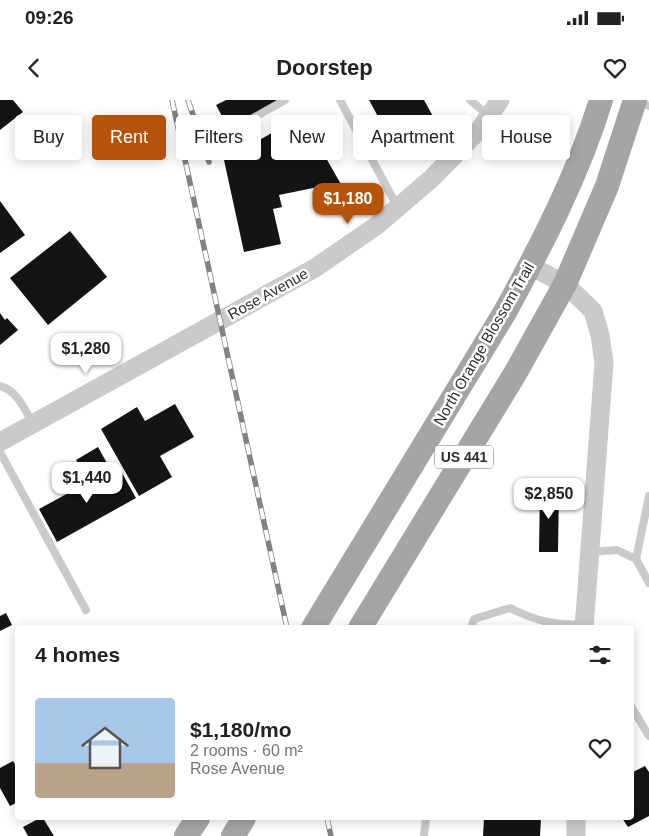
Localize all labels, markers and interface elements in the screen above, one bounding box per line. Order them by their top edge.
text: 09:26 [25,7,74,28]
icon: back [20,54,48,82]
icon: heart [601,54,629,82]
text: Doorstep [276,55,373,80]
chip: Buy [15,115,82,160]
chip: Rent [92,115,166,160]
chip: Filters [176,115,261,160]
chip: New [271,115,343,160]
chip: Apartment [353,115,472,160]
chip: House [482,115,570,160]
pin: $1,180 [307,182,389,225]
text: $1,180 [324,190,372,207]
street label: North Orange Blossom Trail [430,259,537,428]
street label: Rose Avenue [225,265,311,323]
pin: $1,280 [45,332,127,375]
text: $1,280 [62,340,110,357]
road number: US 441 [435,446,493,468]
pin: $1,440 [46,462,128,504]
text: $1,440 [63,469,111,486]
pin: $2,850 [508,478,590,520]
text: $2,850 [525,485,573,502]
icon: filters [586,641,614,669]
text: 4 homes [35,643,120,666]
icon: home [75,718,135,778]
text: $1,180/mo [190,718,292,741]
icon: heart [586,734,614,762]
text: 2 rooms · 60 m² [190,742,303,759]
text: Rose Avenue [190,760,285,777]

